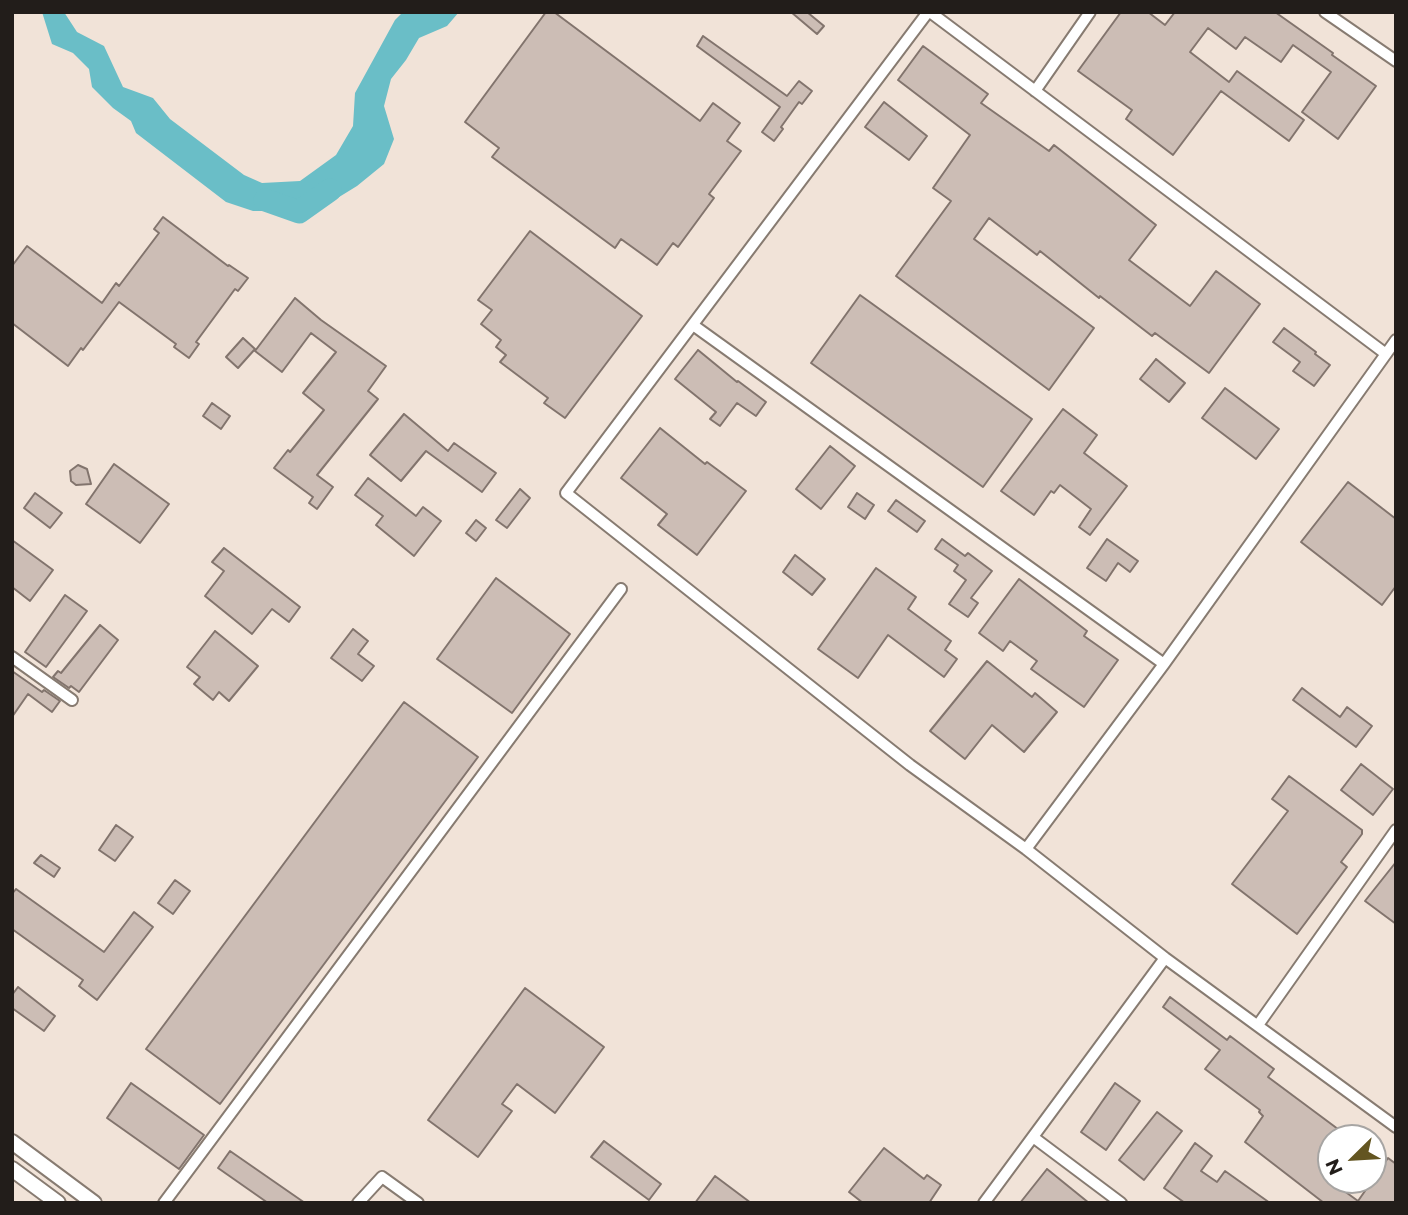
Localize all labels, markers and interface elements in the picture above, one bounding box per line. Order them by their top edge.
north arrow [1317,1124,1387,1194]
text: N [1321,1155,1348,1179]

